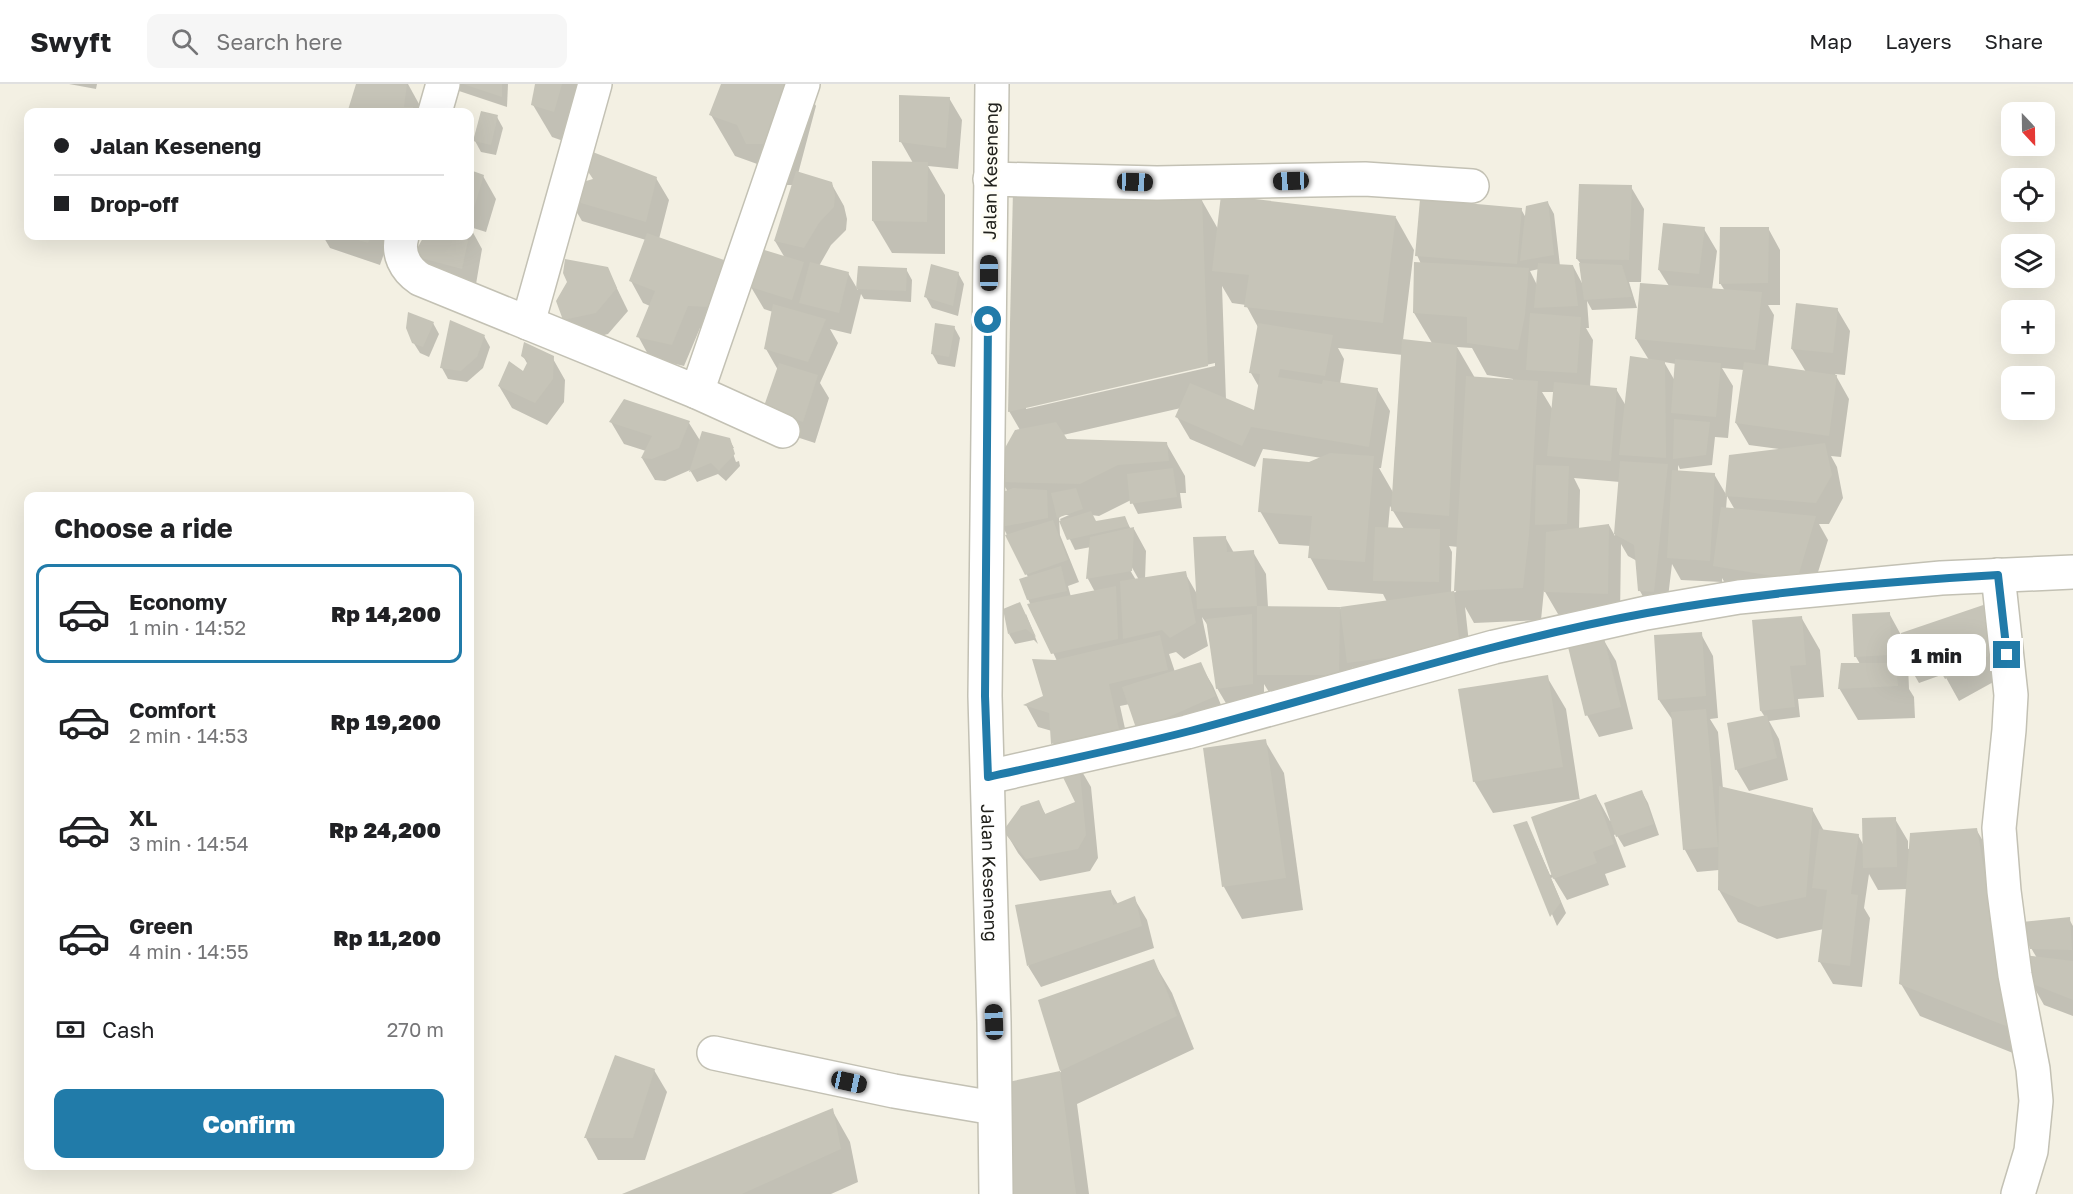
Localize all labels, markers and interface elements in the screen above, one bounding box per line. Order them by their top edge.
search box [147,14,567,68]
text: Swyft [30,25,111,58]
icon: search [168,25,201,58]
text: Search here [216,28,342,55]
text: Map [1809,28,1852,54]
text: Layers [1885,28,1952,54]
text: Share [1985,28,2043,54]
street label: Jalan Keseneng [978,102,1002,240]
north arrow [2001,102,2055,156]
map controls [2001,102,2055,420]
text: Jalan Keseneng [90,132,261,159]
button: locate [2001,168,2055,222]
car [1273,171,1309,191]
car [1117,172,1153,192]
text: Drop-off [90,190,179,217]
button: layers [2001,234,2055,288]
car [980,255,998,291]
button: + [2001,300,2055,354]
route start [974,306,1001,333]
button: − [2001,366,2055,420]
text: Choose a ride [54,512,233,544]
icon: car [57,587,111,641]
text: Economy [129,588,227,615]
text: Rp 14,200 [331,600,441,627]
text: 1 min · 14:52 [129,615,246,639]
callout: 1 min [1887,634,1986,676]
route end [1993,641,2020,668]
text: 1 min [1911,643,1962,667]
icon: car [57,695,111,749]
text: Comfort [129,696,216,723]
text: Rp 19,200 [331,708,441,735]
text: 2 min · 14:53 [129,723,248,747]
icon: car [57,803,111,857]
text: XL [129,804,157,831]
street label: Jalan Keseneng [977,804,1003,942]
text: Rp 24,200 [329,816,441,843]
text: 3 min · 14:54 [129,831,249,855]
icon: car [57,911,111,965]
text: Green [129,912,193,939]
text: Rp 11,200 [333,924,441,951]
text: 4 min · 14:55 [129,939,249,963]
car [984,1004,1004,1040]
icon: cash [54,1013,87,1046]
text: Cash [102,1016,155,1043]
text: 270 m [387,1017,444,1041]
car [830,1069,868,1095]
button: Confirm [54,1089,444,1158]

